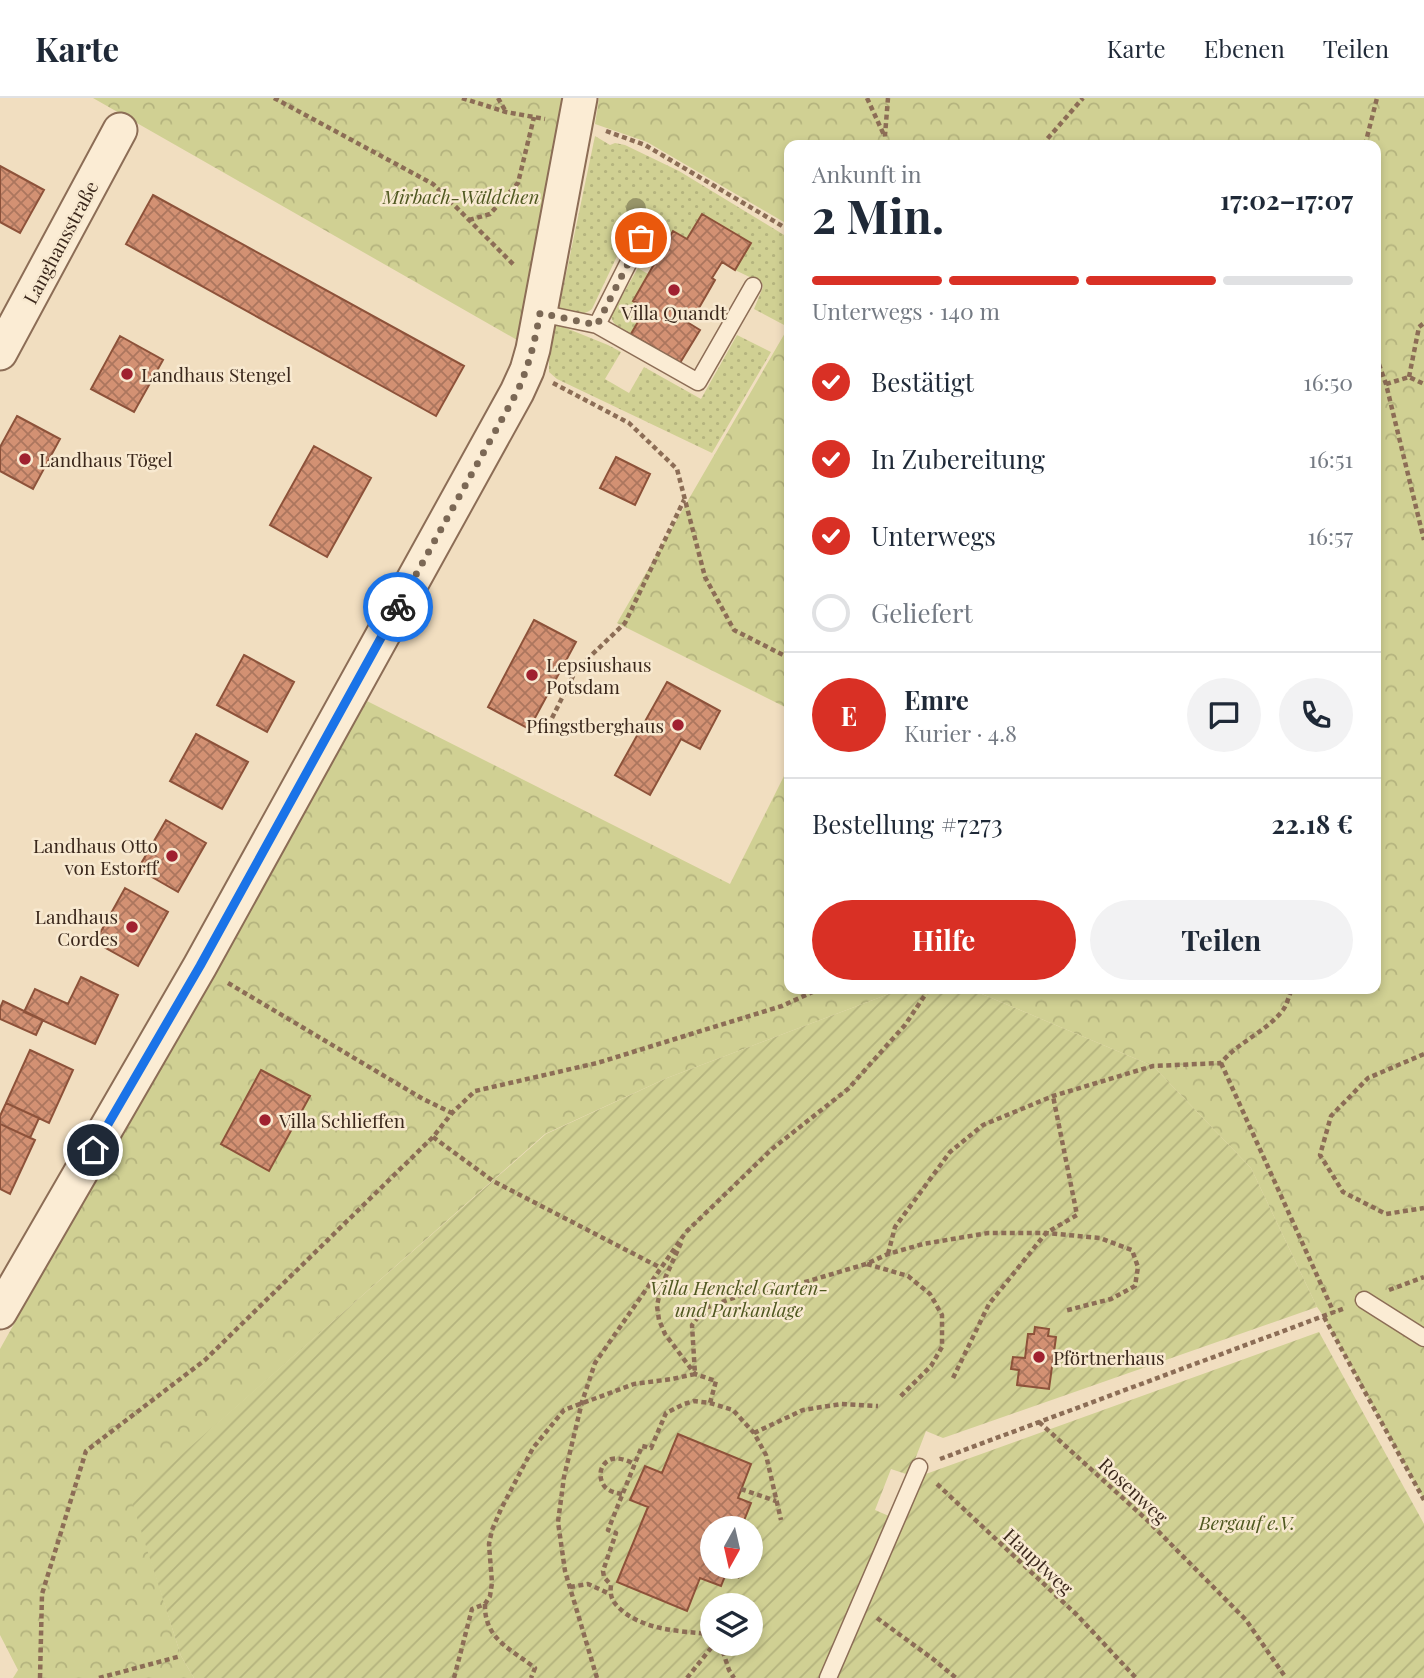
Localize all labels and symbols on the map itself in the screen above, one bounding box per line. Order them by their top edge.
street label: Langhansstraße [17,176,103,308]
park label: Mirbach-Wäldchen [382,183,539,209]
pin [611,208,671,268]
marker: Villa Quandt [666,282,682,298]
place label: Villa Quandt [620,299,727,325]
place label: Landhaus Stengel [141,361,292,387]
marker: Landhaus Stengel [119,366,135,382]
place label: Landhaus Tögel [39,446,173,472]
marker: Landhaus Tögel [17,451,33,467]
courier [363,572,433,642]
place label: Lepsiushaus Potsdam [546,651,652,699]
marker: Lepsiushaus Potsdam [524,667,540,683]
place label: Pfingstberghaus [526,712,664,738]
marker: Pfingstberghaus [670,717,686,733]
place label: Landhaus Otto von Estorff [33,832,160,880]
marker: Landhaus Otto von Estorff [164,848,180,864]
place label: Landhaus Cordes [35,903,118,951]
marker: Landhaus Cordes [124,919,140,935]
place label: Villa Schlieffen [278,1107,406,1133]
marker: Villa Schlieffen [257,1112,273,1128]
pin [63,1120,123,1180]
park label: Villa Henckel Garten- und Parkanlage [650,1274,828,1322]
place label: Pförtnerhaus [1053,1344,1165,1370]
marker: Pförtnerhaus [1031,1349,1047,1365]
street label: Rosenweg [1094,1451,1174,1529]
park label: Bergauf e.V. [1198,1509,1295,1535]
north arrow [700,1516,763,1578]
street label: Hauptweg [998,1522,1080,1600]

